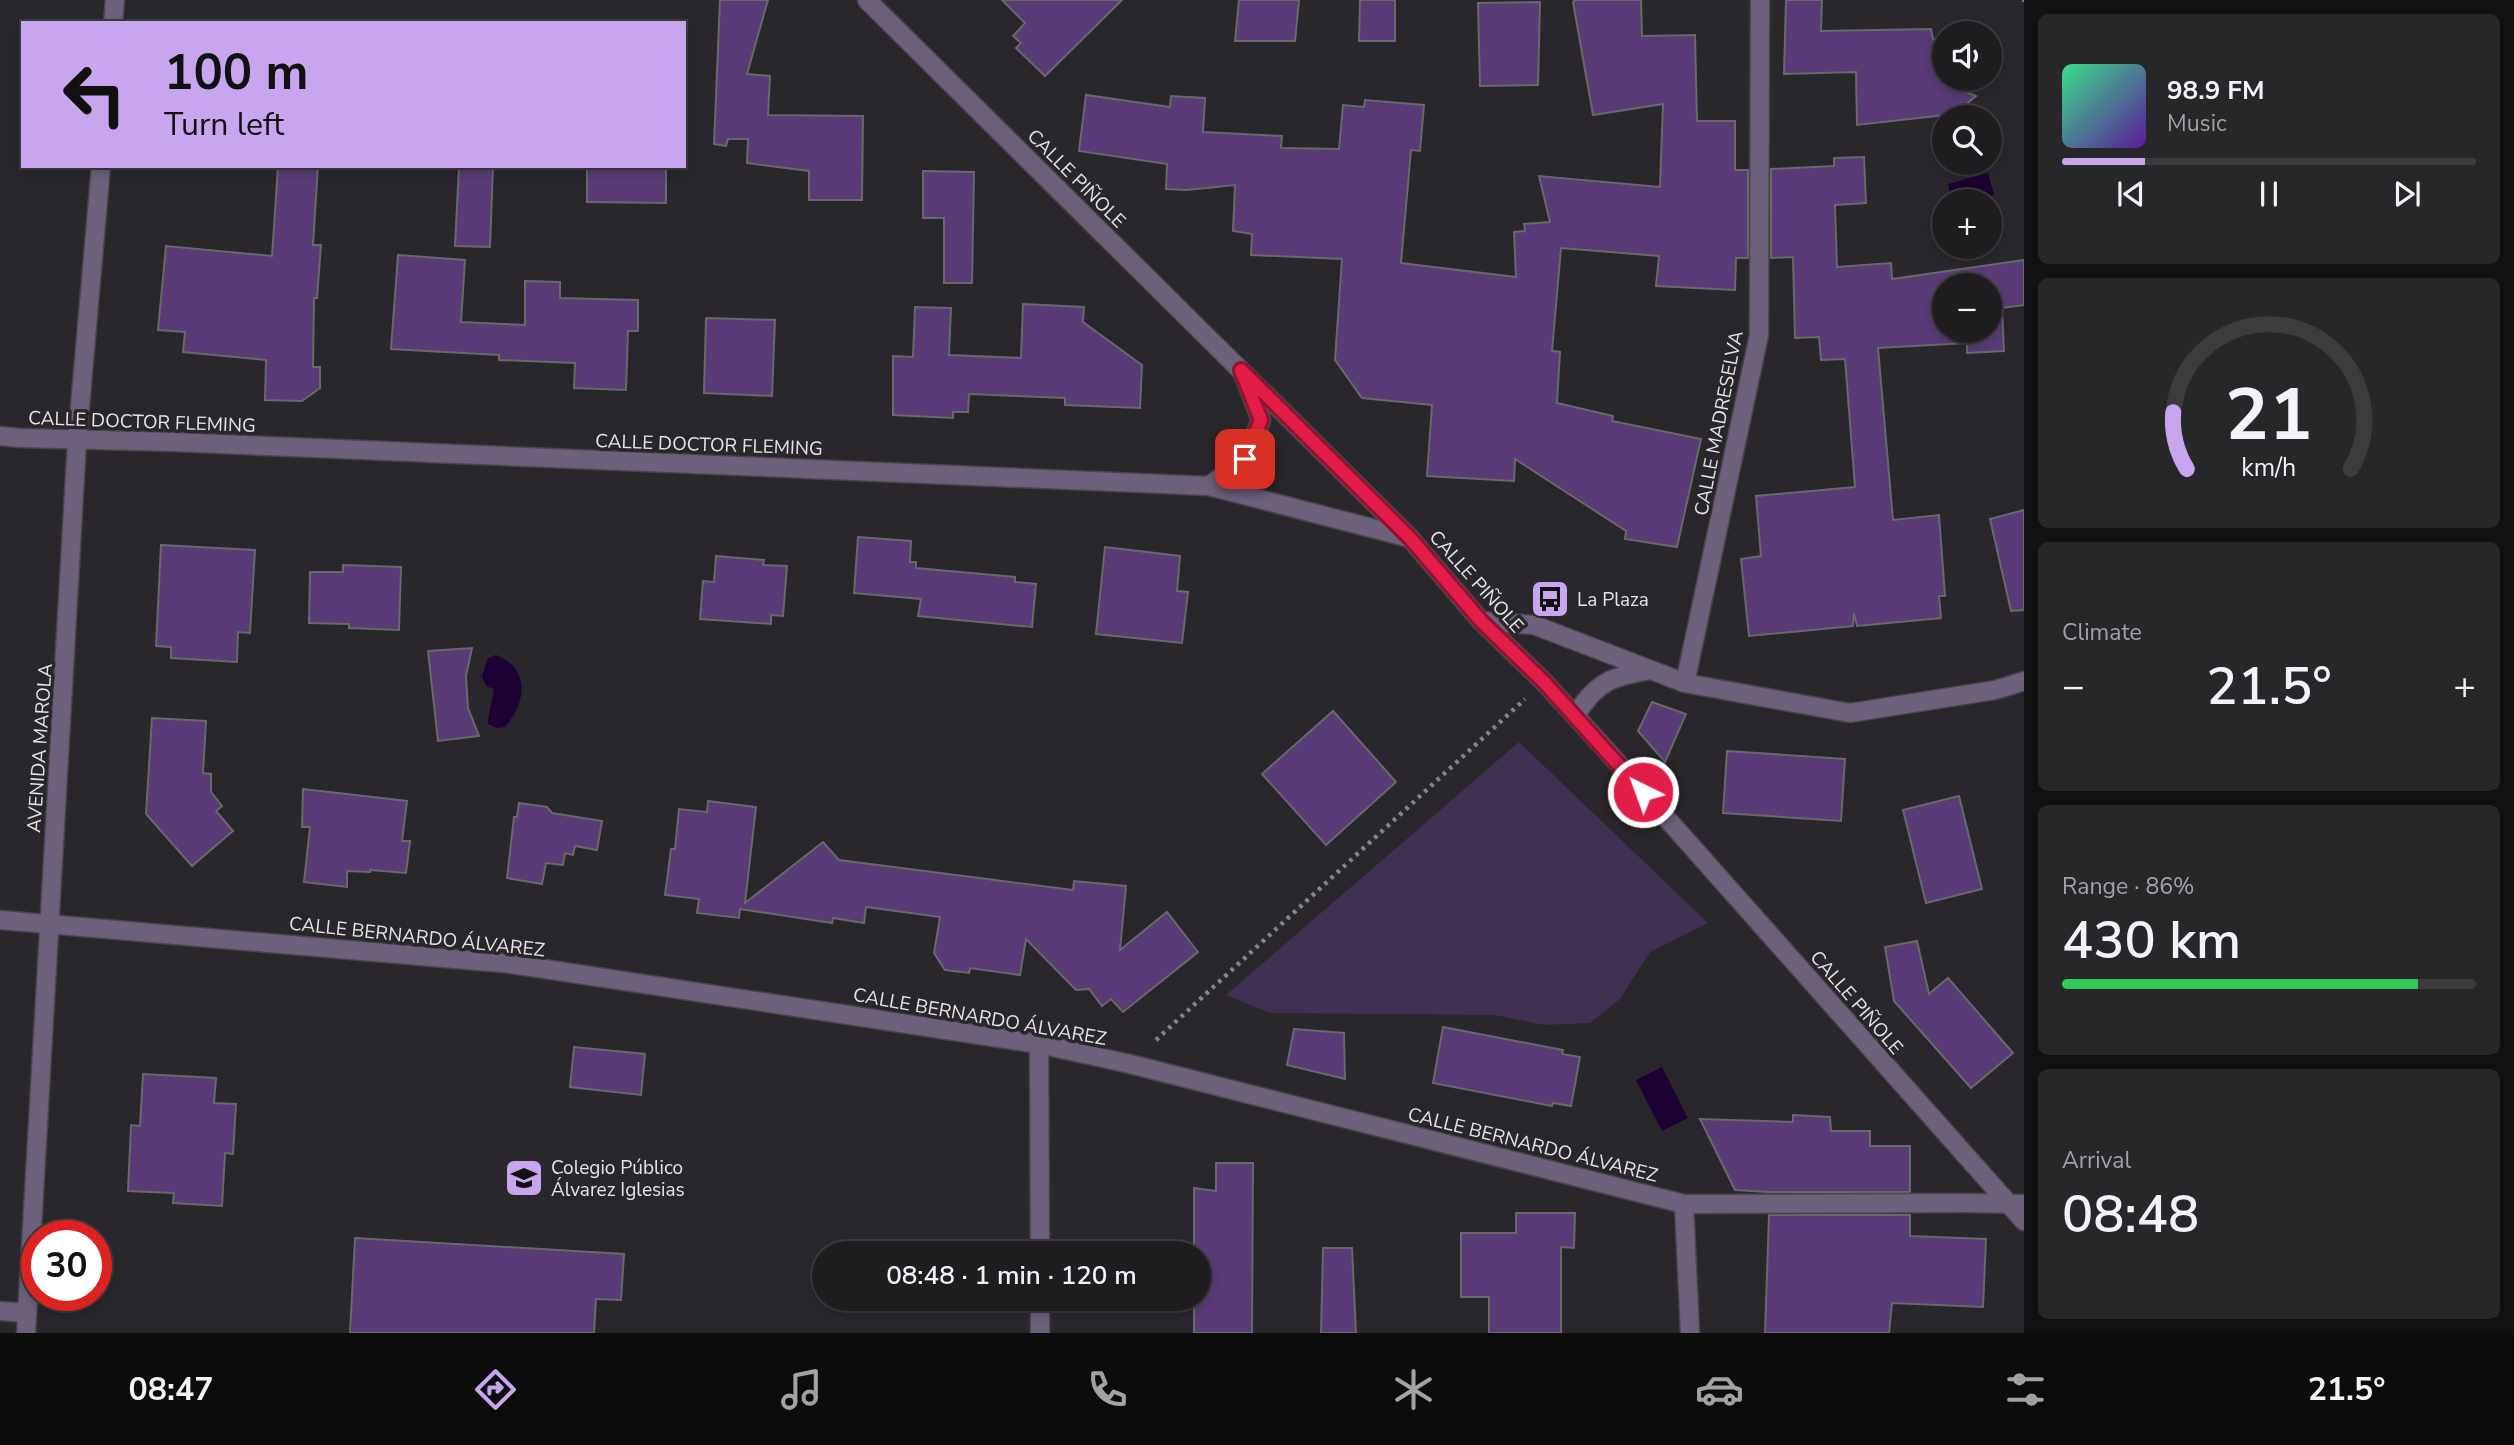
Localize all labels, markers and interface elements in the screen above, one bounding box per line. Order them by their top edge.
map controls [1932,21,2002,343]
button: sound [1932,21,2002,91]
text: 100 m [164,39,308,106]
icon: left [49,49,140,140]
text: 98.9 FM [2167,73,2264,108]
text: Turn left [164,103,284,146]
button: search [1932,105,2002,175]
text: Music [2167,108,2227,139]
street label: CALLE PIÑOLE [1021,124,1131,234]
icon: previous [2112,175,2150,213]
icon: pause [2250,175,2288,213]
icon: next [2388,175,2426,213]
button: + [1932,189,2002,259]
button: − [1932,273,2002,343]
street label: CALLE MADRESELVA [1688,328,1750,518]
text: 21 [2225,365,2313,465]
street label: CALLE DOCTOR FLEMING [28,405,256,439]
street label: CALLE DOCTOR FLEMING [595,428,823,462]
pin [1215,429,1275,489]
icon: arrive [1226,440,1264,478]
text: km/h [2241,450,2297,484]
street label: CALLE PIÑOLE [1423,525,1529,639]
bus stop icon: La Plaza [1529,578,1571,620]
place label: La Plaza [1577,587,1649,613]
text: Climate [2062,617,2142,648]
text: 21.5° [2206,651,2332,722]
text: − [2062,661,2085,712]
text: + [2453,661,2476,712]
street label: AVENIDA MAROLA [21,662,59,834]
position arrow [1606,755,1680,829]
text: Range · 86% [2062,871,2194,902]
text: 430 km [2062,905,2241,976]
street label: CALLE BERNARDO ÁLVAREZ [288,911,546,963]
street label: CALLE PIÑOLE [1804,945,1909,1060]
street label: CALLE BERNARDO ÁLVAREZ [851,982,1109,1052]
street label: CALLE BERNARDO ÁLVAREZ [1405,1101,1661,1189]
text: Arrival [2062,1145,2131,1176]
place label: Colegio Público Álvarez Iglesias [551,1155,685,1203]
school or university icon: Colegio Público Álvarez Iglesias [503,1157,545,1199]
text: 08:48 [2062,1179,2199,1250]
speed limit sign: 30 [21,1220,112,1311]
text: 08:48 · 1 min · 120 m [886,1258,1137,1293]
icon: directions [471,1365,520,1414]
icon: music [777,1365,826,1414]
icon: phone [1083,1365,1132,1414]
icon: climate [1389,1365,1438,1414]
icon: car [1695,1365,1744,1414]
icon: filters [2001,1365,2050,1414]
text: 08:47 [129,1368,213,1411]
text: 21.5° [2308,1368,2385,1411]

